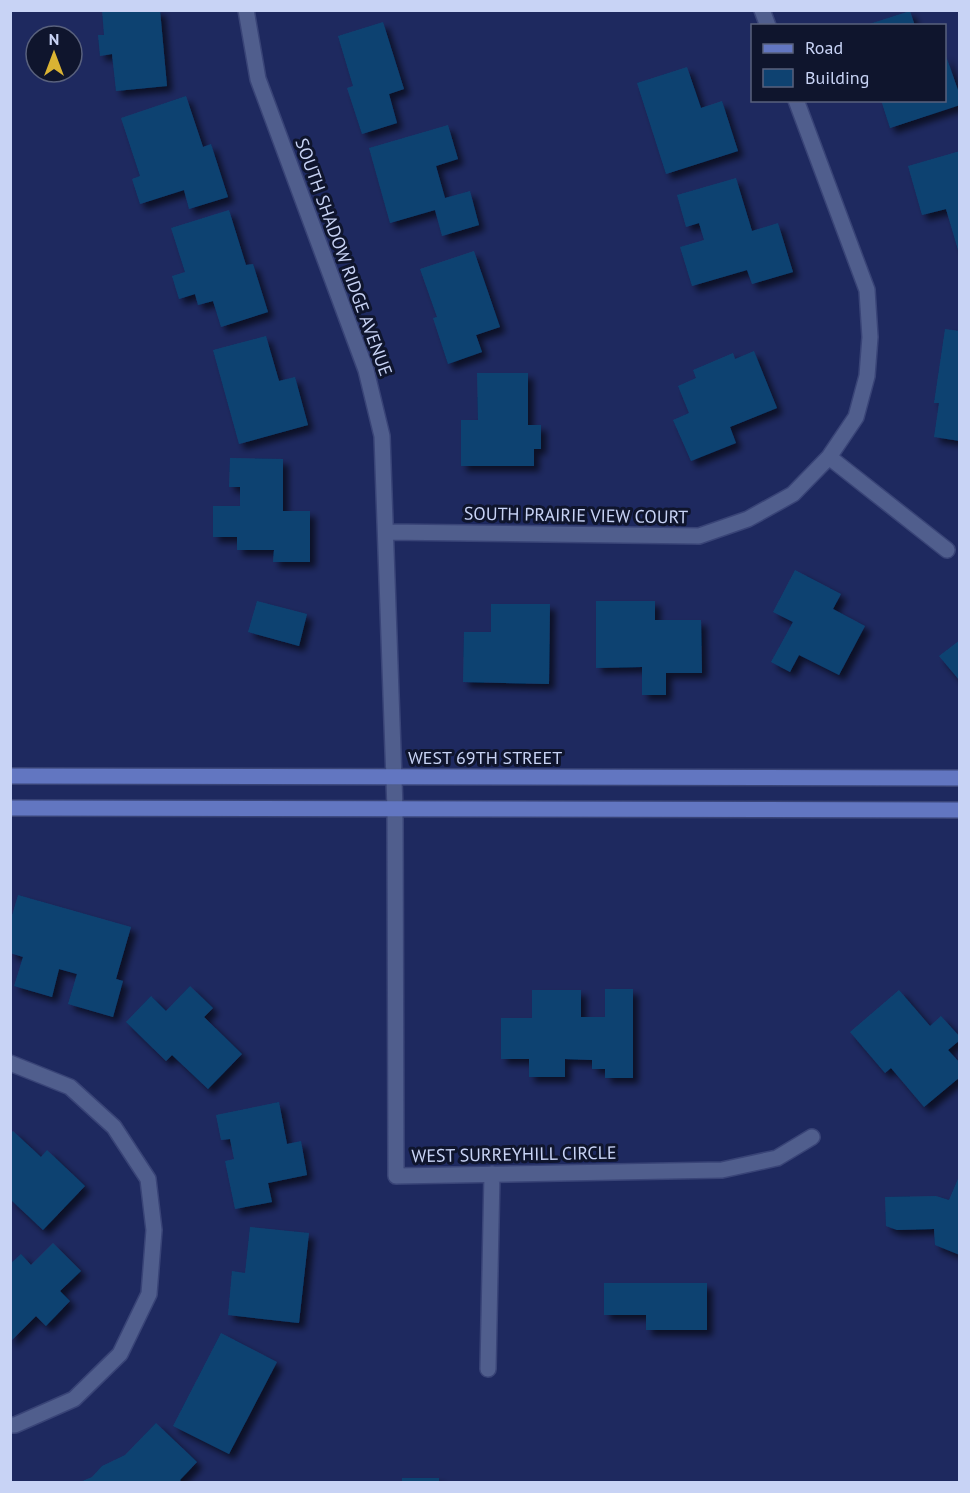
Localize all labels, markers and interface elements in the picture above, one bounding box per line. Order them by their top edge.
north arrow [24,24,84,84]
legend [751,24,946,102]
text: N [49,29,59,49]
text: Road [805,36,843,59]
text: Building [805,66,869,89]
street label: SOUTH SHADOW RIDGE AVENUE [290,135,398,379]
street label: SOUTH PRAIRIE VIEW COURT [464,502,688,528]
street label: WEST 69TH STREET [408,746,562,769]
street label: WEST SURREYHILL CIRCLE [411,1141,617,1167]

